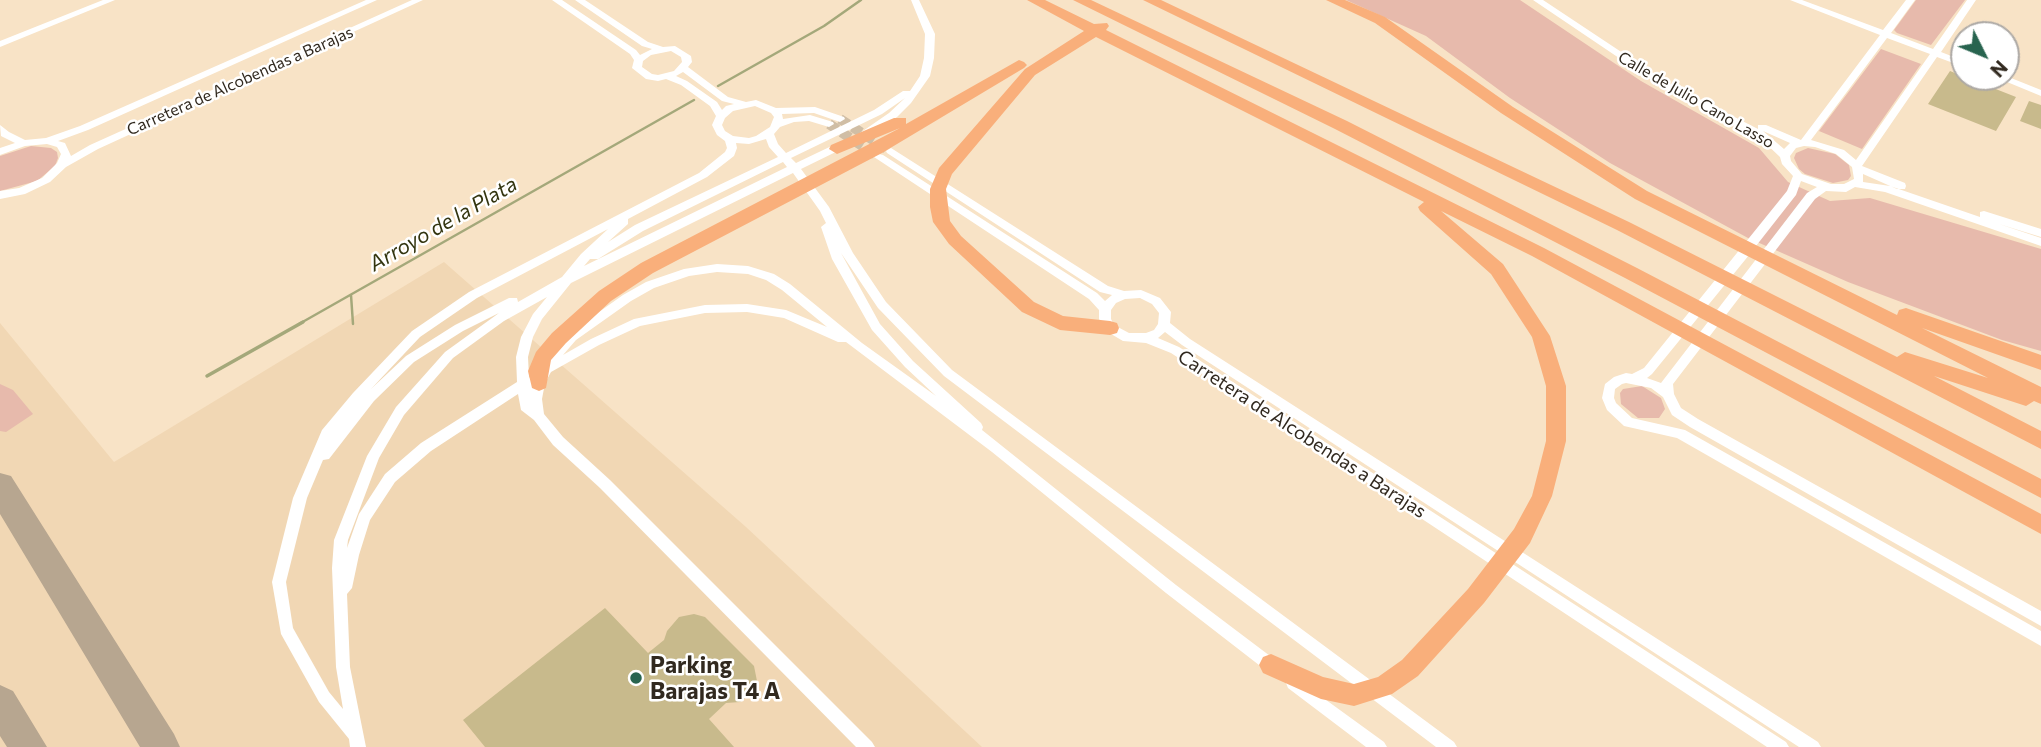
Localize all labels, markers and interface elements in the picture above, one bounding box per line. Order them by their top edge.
north arrow [1950,21,2020,91]
street label: Carretera de Alcobendas a Barajas [124,22,356,140]
street label: Calle de Julio Cano Lasso [1615,47,1777,153]
text: N [1986,56,2013,82]
water label: Arroyo de la Plata [365,171,521,277]
street label: Carretera de Alcobendas a Barajas [1174,345,1430,523]
place label: Parking Barajas T4 A [650,651,780,705]
marker: Parking Barajas T4 A [628,670,644,686]

